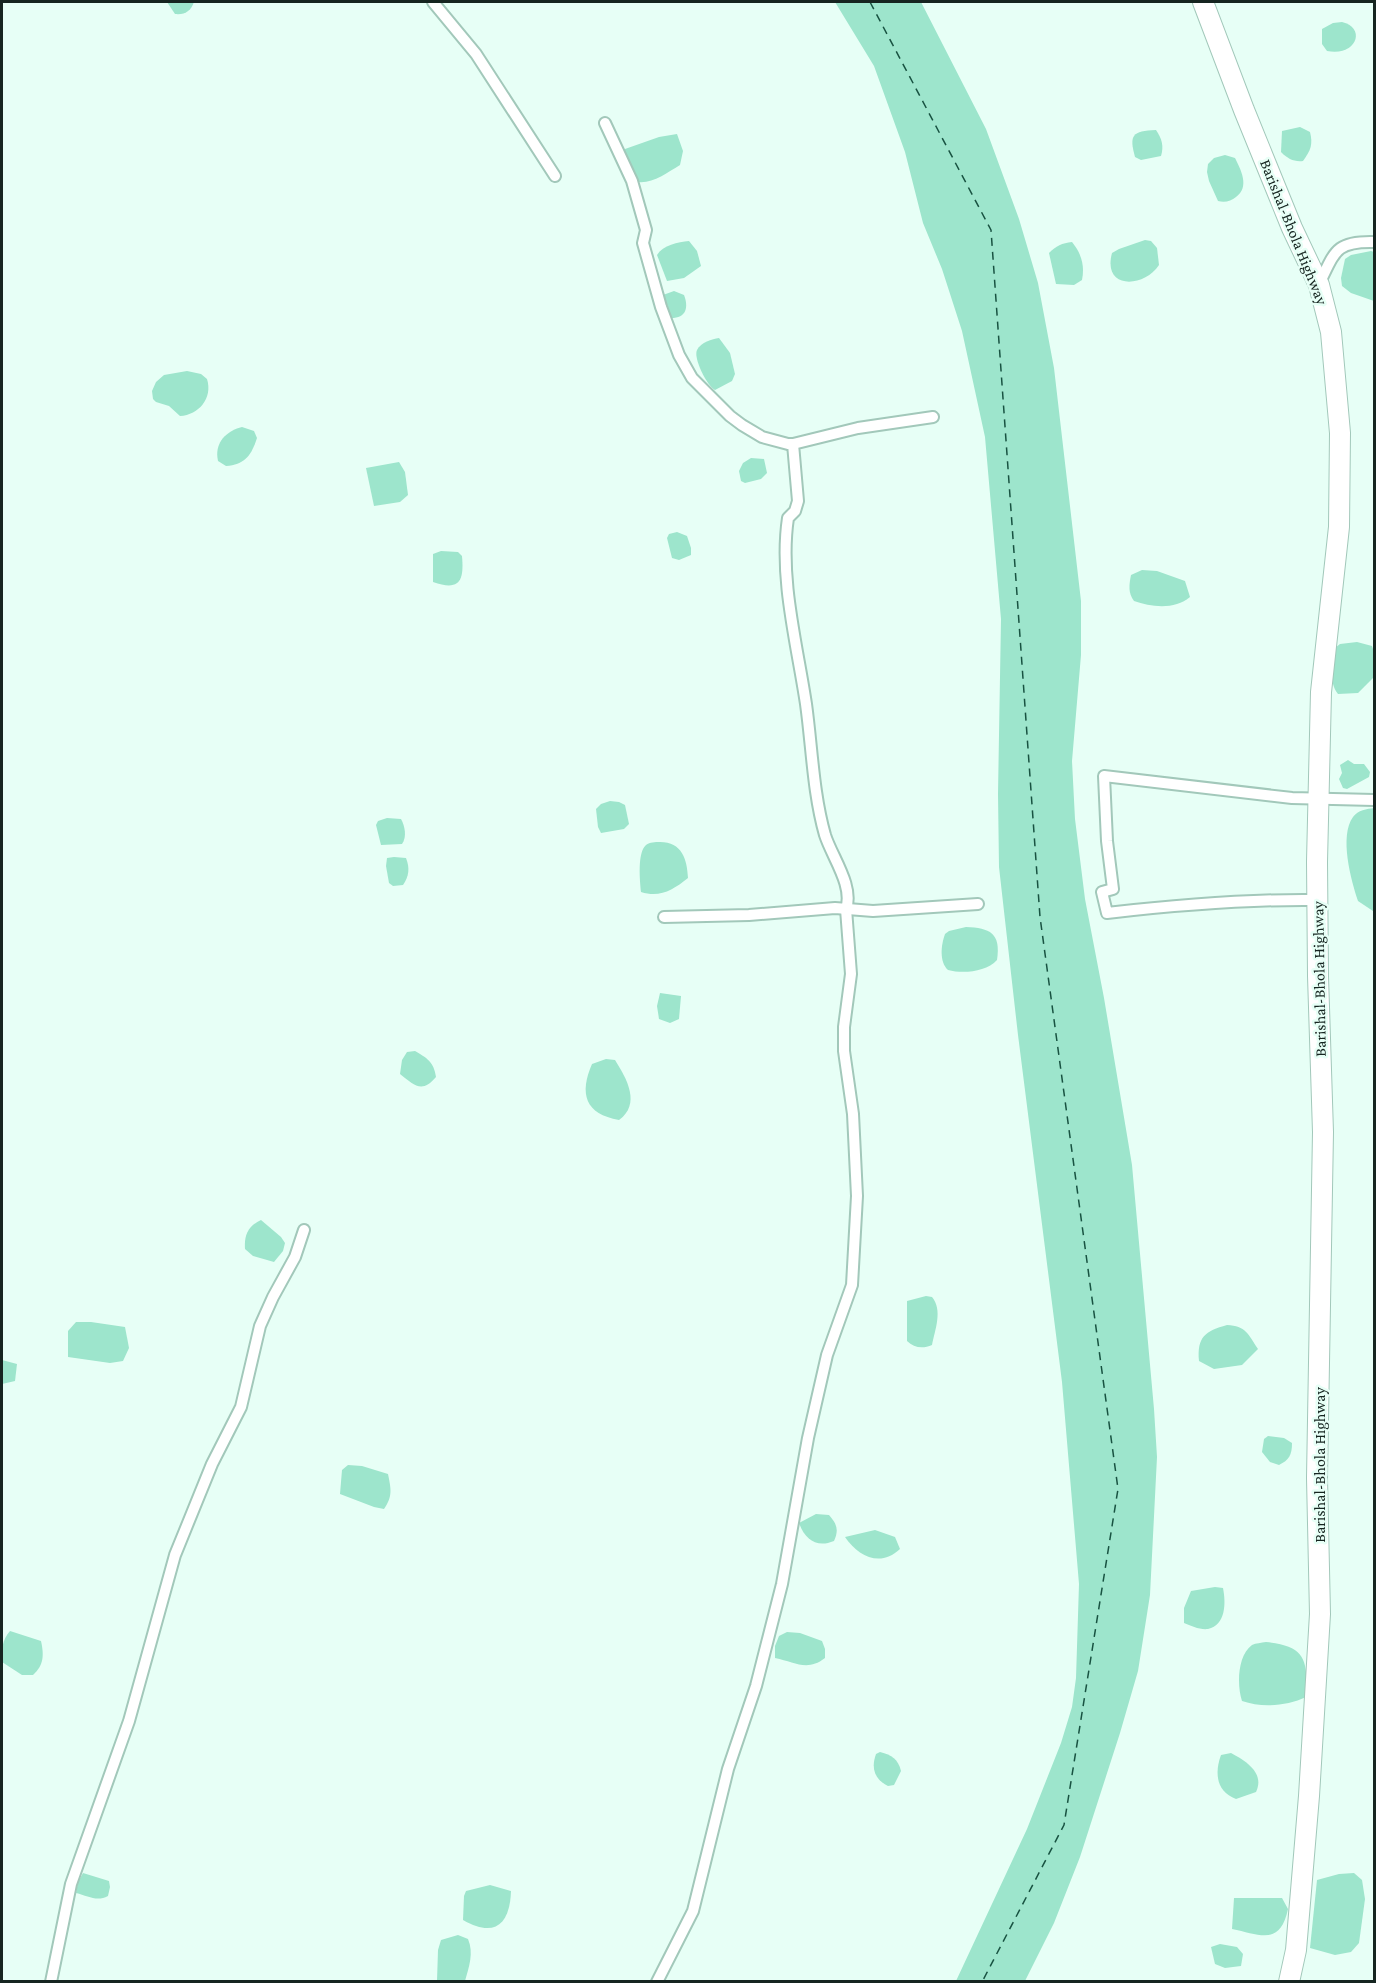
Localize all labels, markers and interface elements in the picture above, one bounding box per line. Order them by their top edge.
street label: Barishal-Bhola Highway [1256,157,1331,308]
street label: Barishal-Bhola Highway [1309,900,1330,1057]
street label: Barishal-Bhola Highway [1311,1387,1329,1543]

